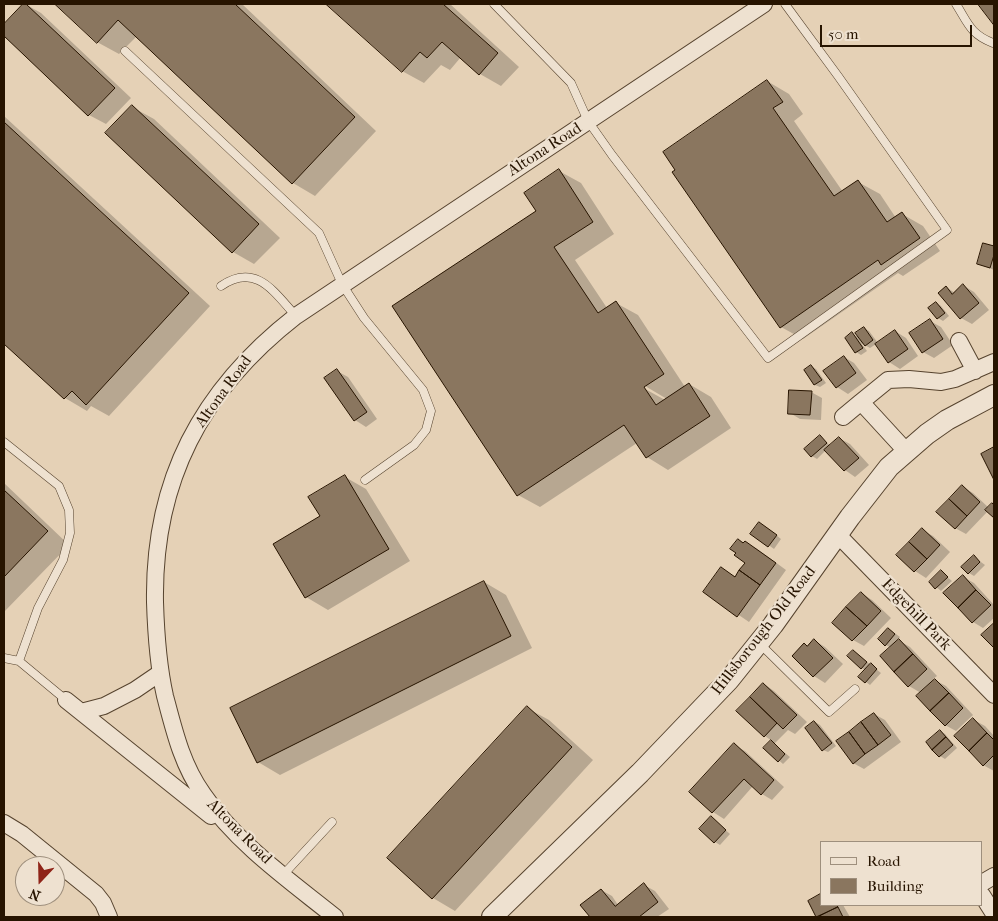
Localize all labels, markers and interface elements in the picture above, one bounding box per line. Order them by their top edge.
scale bar [823,15,976,47]
text: 50 m [828,25,858,43]
street label: Altona Road [504,119,586,181]
street label: Altona Road [192,352,256,432]
street label: Hillsborough Old Road [708,563,820,699]
street label: Edgehill Park [877,575,955,655]
street label: Altona Road [202,795,276,869]
legend [820,841,983,906]
text: Road [867,852,900,870]
north arrow [15,856,65,906]
text: Building [867,877,923,895]
text: N [27,885,43,904]

